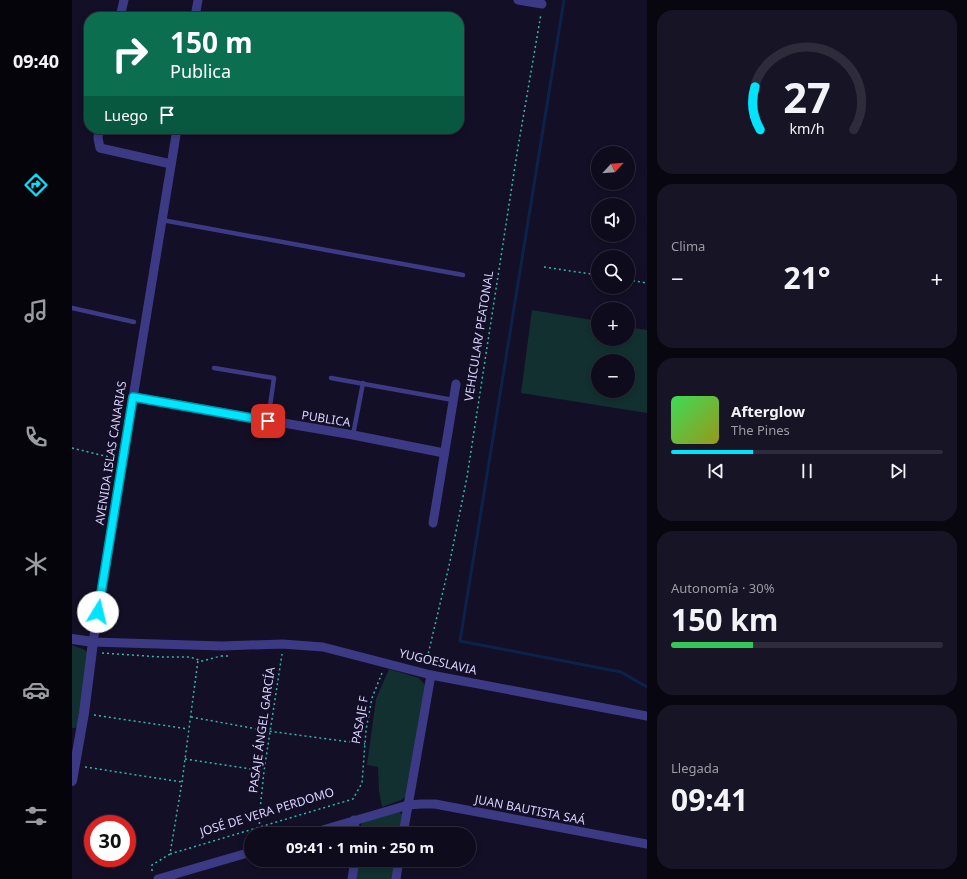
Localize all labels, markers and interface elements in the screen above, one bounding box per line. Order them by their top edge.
text: 150 m [170,23,253,61]
icon: right [104,28,156,80]
text: 09:40 [13,49,59,73]
text: Publica [170,59,231,83]
text: 27 [783,69,831,125]
icon: arrive [156,104,178,126]
text: Luego [104,105,148,125]
text: km/h [789,118,825,137]
north arrow [591,146,635,190]
map controls [591,146,635,398]
icon: directions [22,171,50,199]
button: sound [591,198,635,242]
text: Clima [671,237,705,255]
button: search [591,250,635,294]
text: 21° [783,257,831,298]
text: − [671,263,684,293]
text: + [930,263,943,293]
street label: VEHICULAR/ PEATONAL [460,269,497,402]
icon: music [22,297,50,325]
button: + [591,302,635,346]
button: − [591,354,635,398]
street label: AVENIDA ISLAS CANARIAS [91,379,130,526]
text: Afterglow [731,401,805,421]
pin [251,404,285,438]
street label: PUBLICA [300,406,352,431]
icon: arrive [257,410,279,432]
text: The Pines [731,421,790,439]
icon: phone [22,423,50,451]
icon: previous [705,460,727,482]
icon: pause [796,460,818,482]
icon: next [887,460,909,482]
icon: climate [22,550,50,578]
text: Autonomía · 30% [671,579,775,597]
position arrow [77,591,119,633]
text: 150 km [671,599,778,640]
street label: YUGOESLAVIA [398,644,479,679]
street label: PASAJE ÁNGEL GARCÍA [244,666,279,794]
icon: car [22,676,50,704]
street label: PASAJE F [347,695,372,745]
text: Llegada [671,759,719,777]
text: 09:41 [671,779,748,820]
street label: JOSÉ DE VERA PERDOMO [197,783,336,840]
street label: JUAN BAUTISTA SAÁ [473,790,587,829]
icon: filters [22,802,50,830]
speed limit sign: 30 [84,815,136,867]
text: 09:41 · 1 min · 250 m [286,837,434,857]

